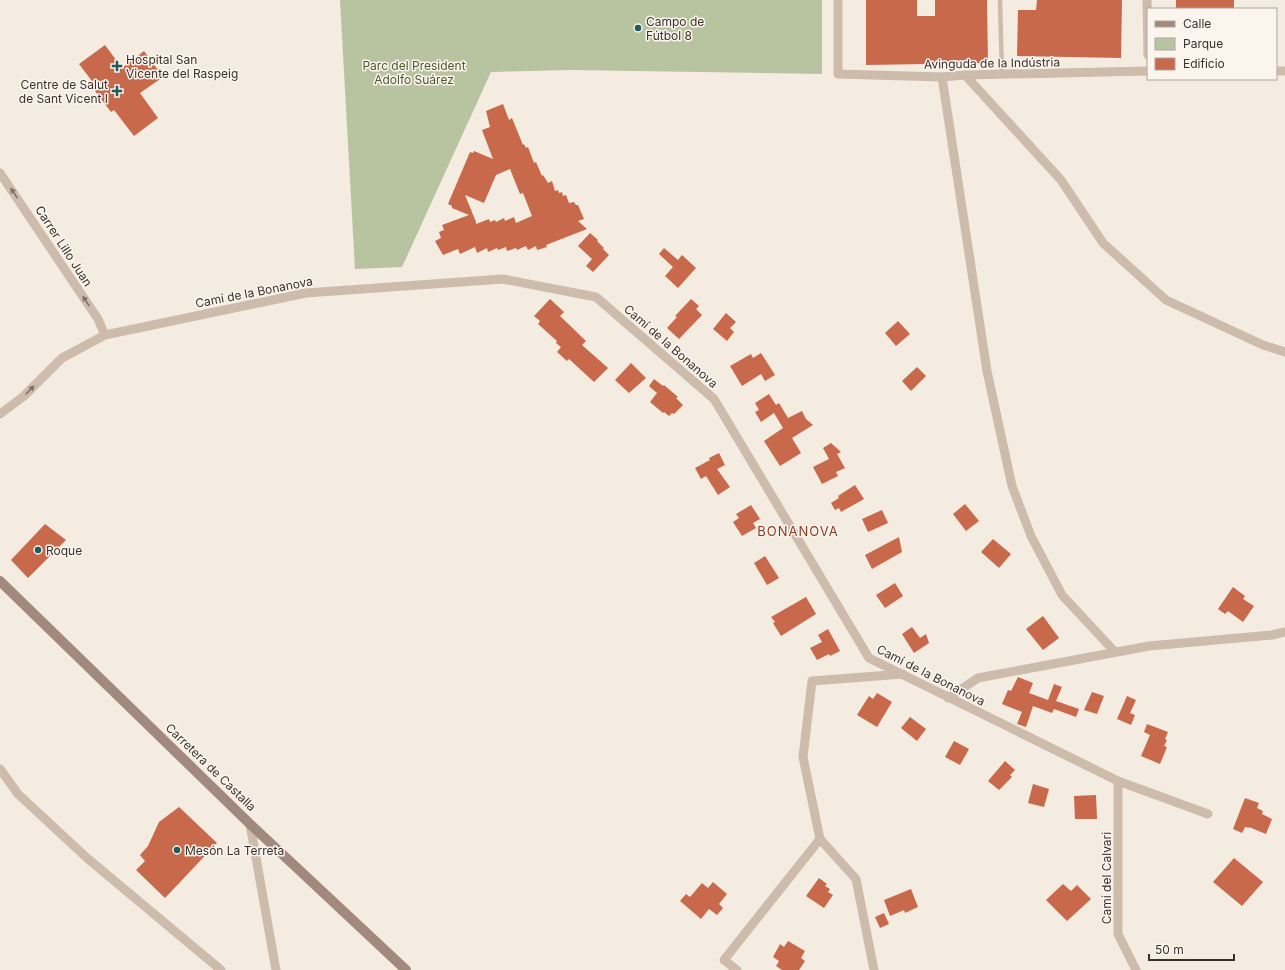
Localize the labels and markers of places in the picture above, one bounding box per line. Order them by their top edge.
place label: Campo de Fútbol 8 [646,14,704,43]
marker: Campo de Fútbol 8 [633,23,643,33]
place label: Hospital San Vicente del Raspeig [126,52,238,81]
marker: Hospital San Vicente del Raspeig [111,60,123,72]
place label: Centre de Salut de Sant Vicent I [19,77,108,106]
marker: Centre de Salut de Sant Vicent I [111,85,123,97]
place label: Roque [46,543,82,558]
marker: Roque [33,545,43,555]
place label: Mesón La Terreta [185,843,284,858]
marker: Mesón La Terreta [172,845,182,855]

